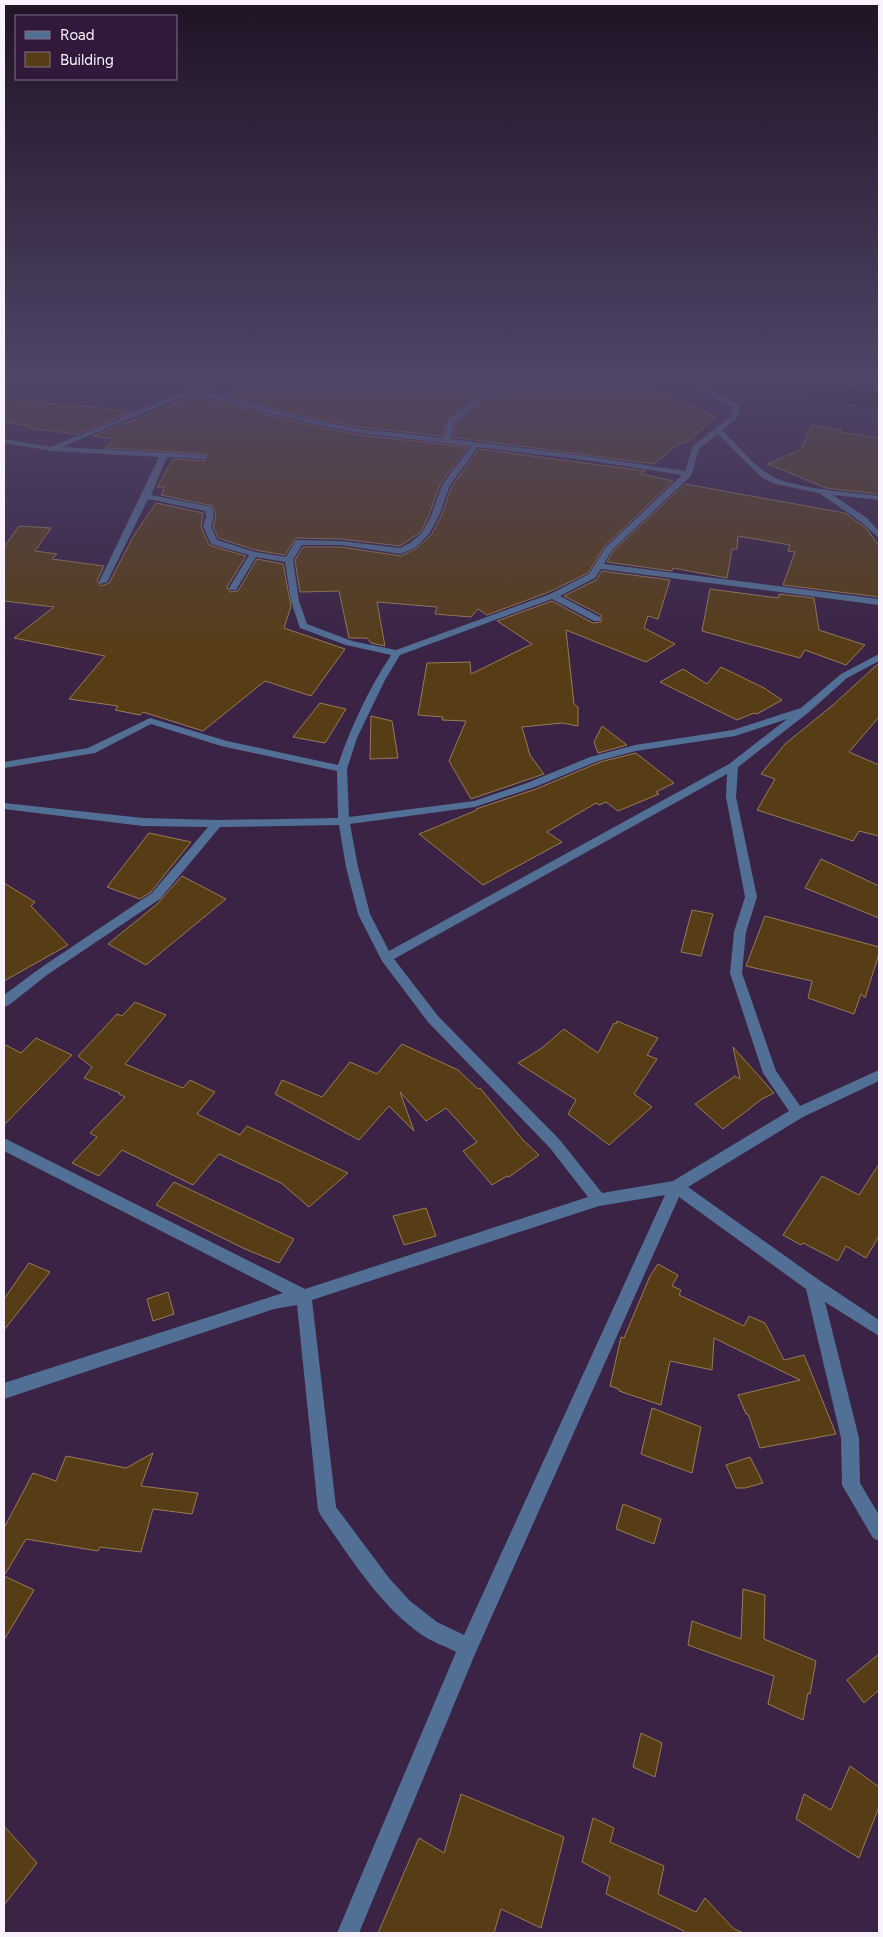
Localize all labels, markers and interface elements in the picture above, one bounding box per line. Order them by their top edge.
legend [15,15,178,80]
text: Road [60,26,95,44]
text: Building [60,51,114,69]

